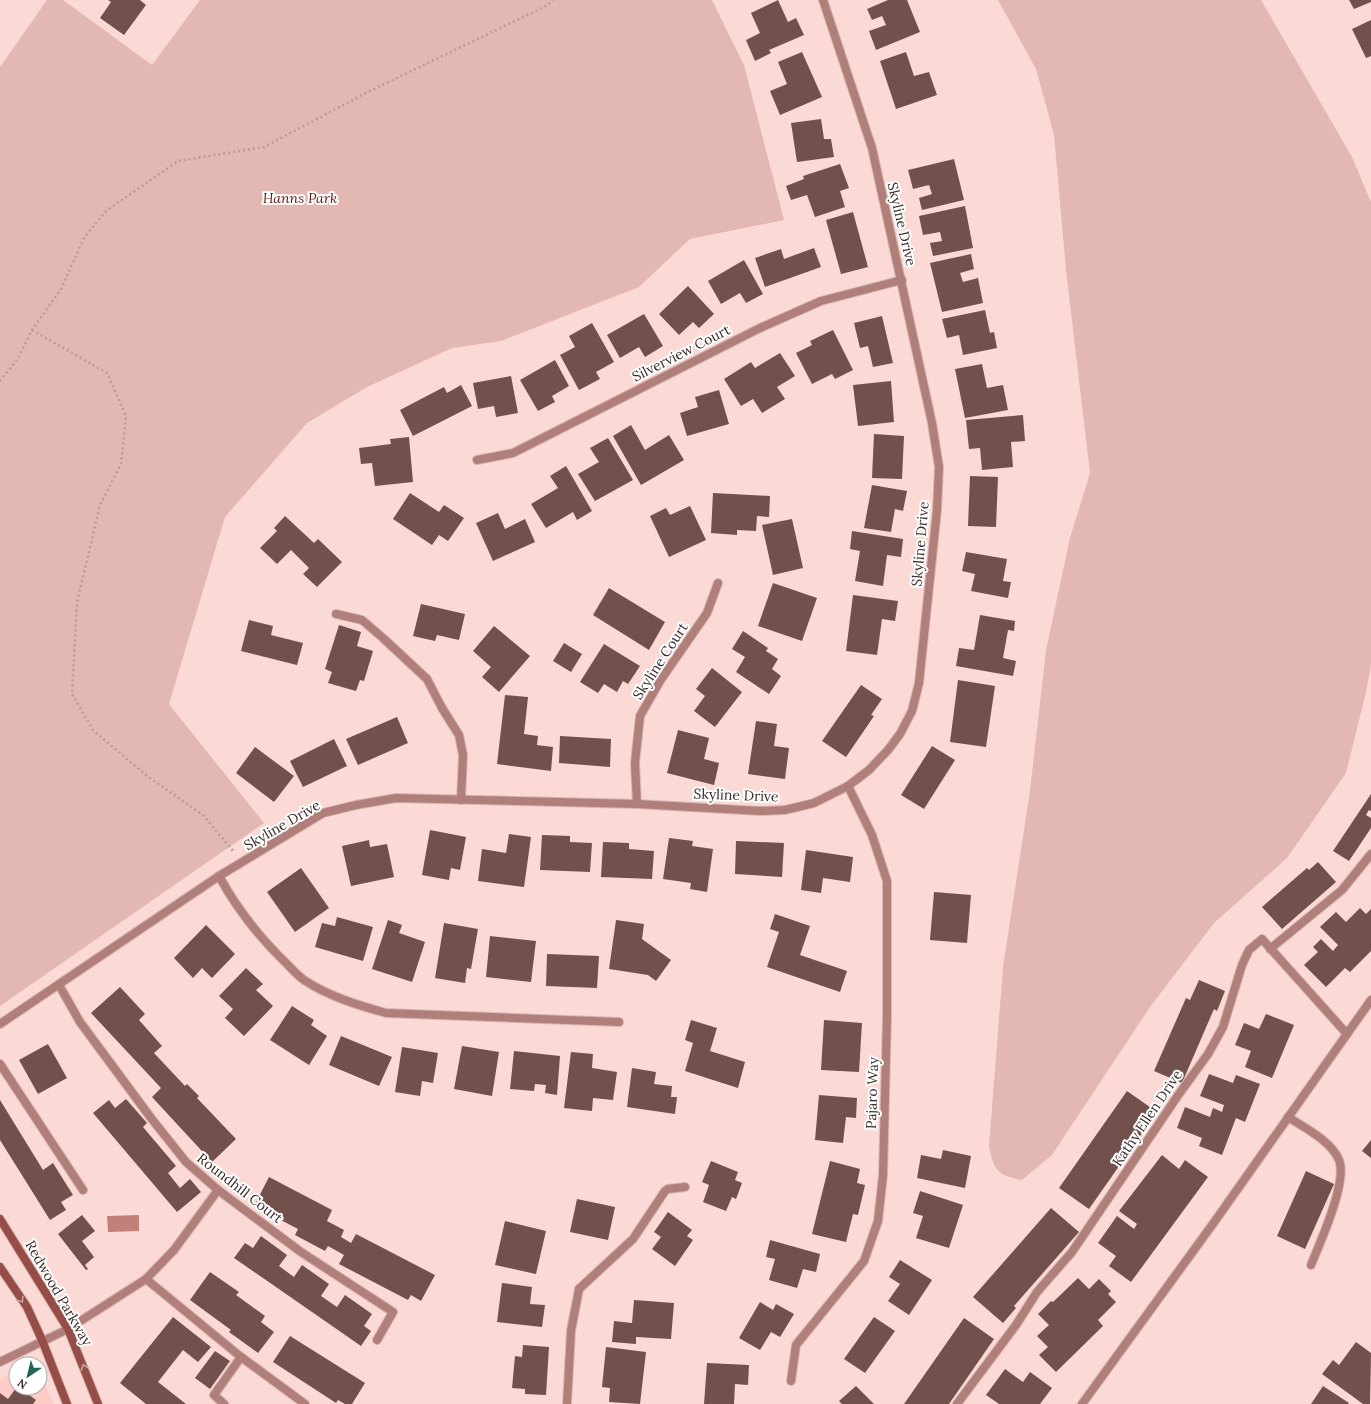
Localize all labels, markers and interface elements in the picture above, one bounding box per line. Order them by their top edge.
street label: Skyline Drive [884,180,920,268]
park label: Hanns Park [263,189,337,207]
street label: Silverview Court [629,320,734,385]
street label: Skyline Drive [907,500,933,587]
street label: Skyline Court [628,619,692,703]
street label: Skyline Drive [693,785,779,805]
street label: Skyline Drive [241,796,324,854]
street label: Pajaro Way [862,1056,882,1129]
street label: Kathy Ellen Drive [1108,1066,1186,1170]
street label: Roundhill Court [194,1149,287,1227]
street label: Redwood Parkway [22,1237,97,1349]
one-way arrow [17,1295,24,1302]
north arrow [8,1356,48,1396]
one-way arrow [81,1364,89,1371]
text: N [14,1376,30,1392]

